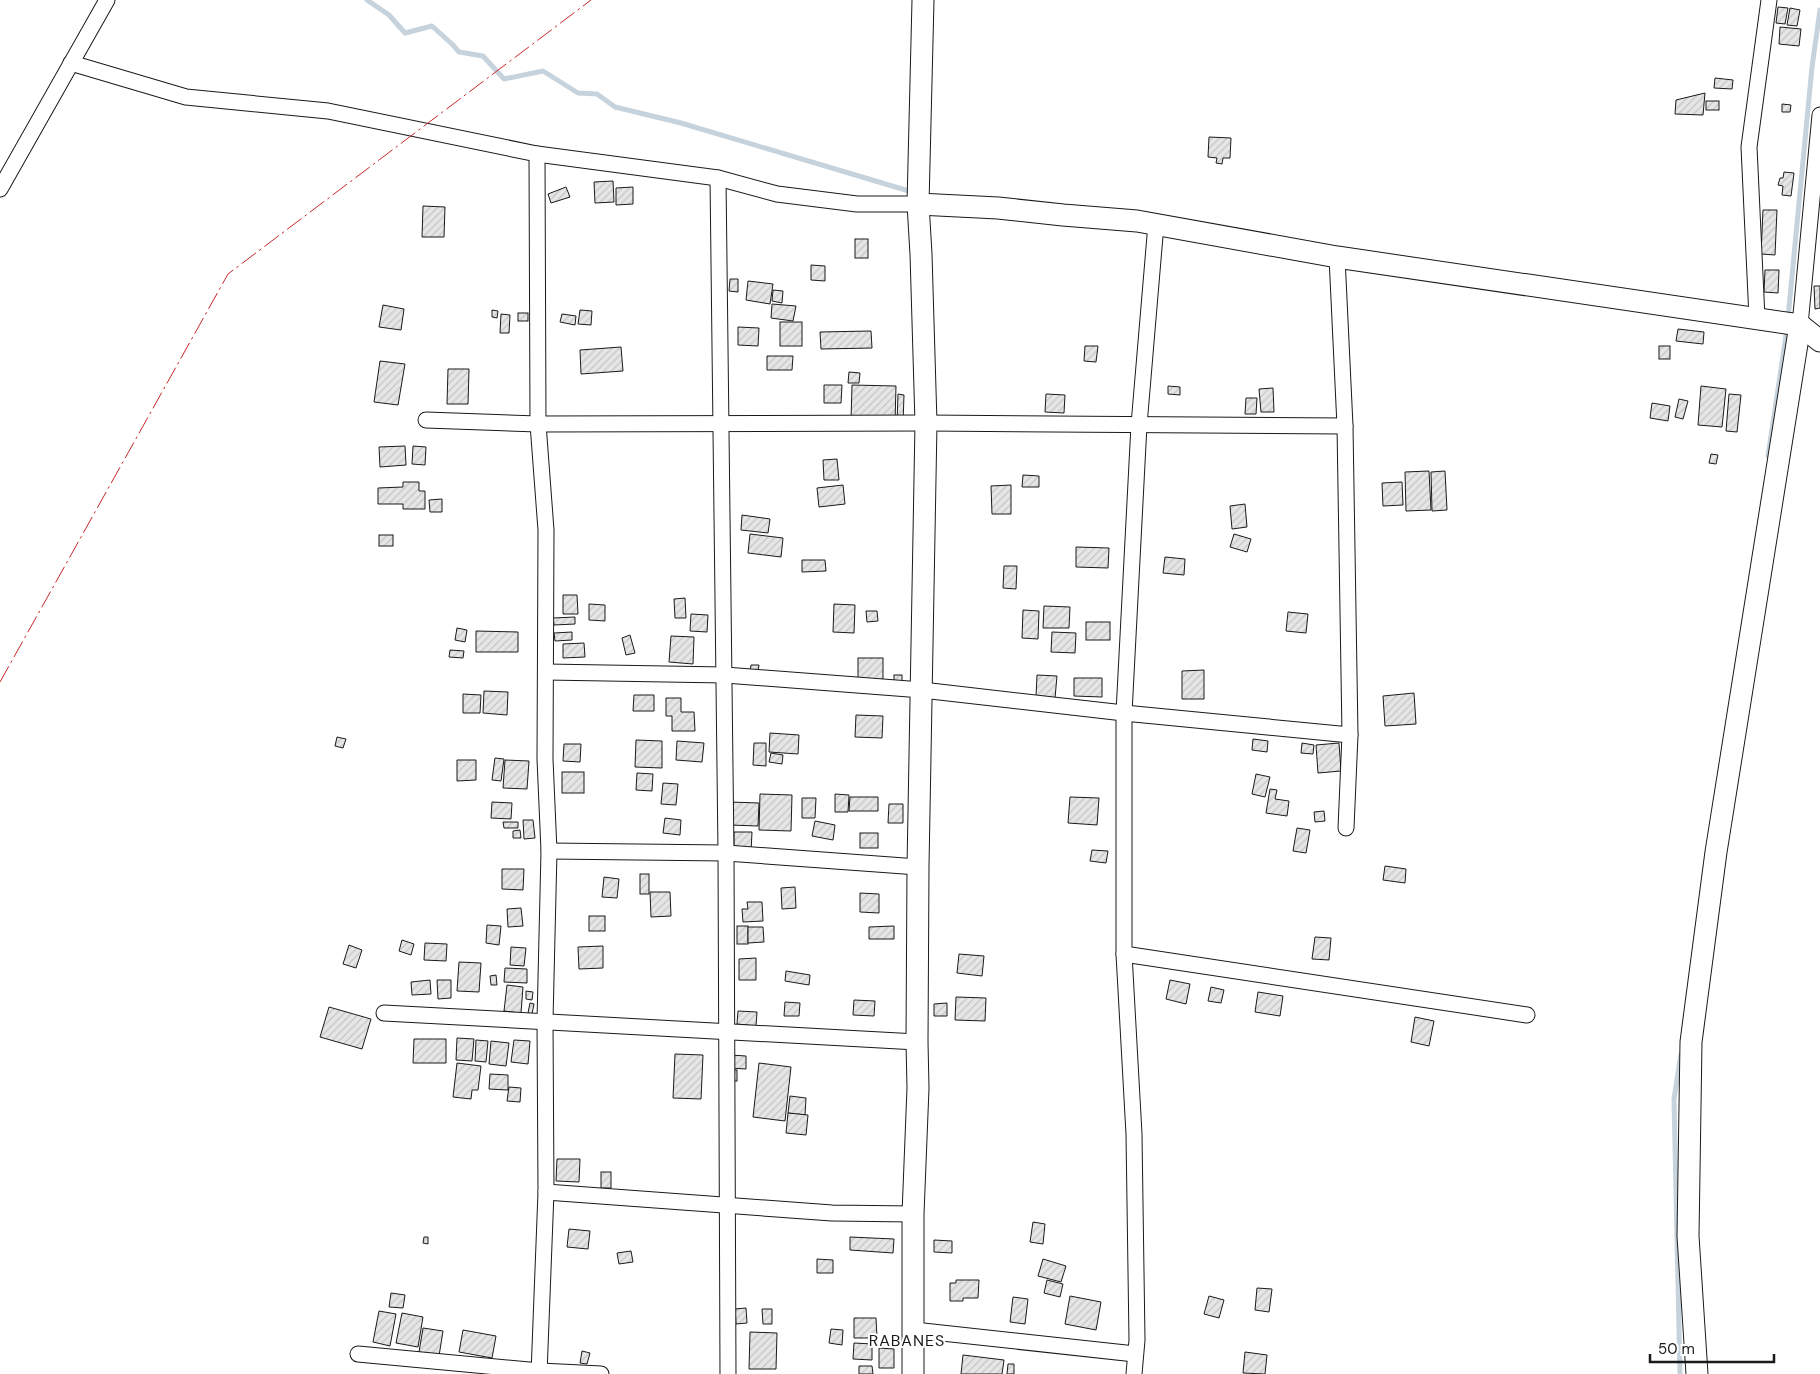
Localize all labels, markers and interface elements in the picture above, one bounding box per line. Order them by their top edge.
district label: RABANES [869,1330,945,1351]
scale bar [1650,1332,1774,1364]
text: 50 m [1658,1339,1695,1359]

